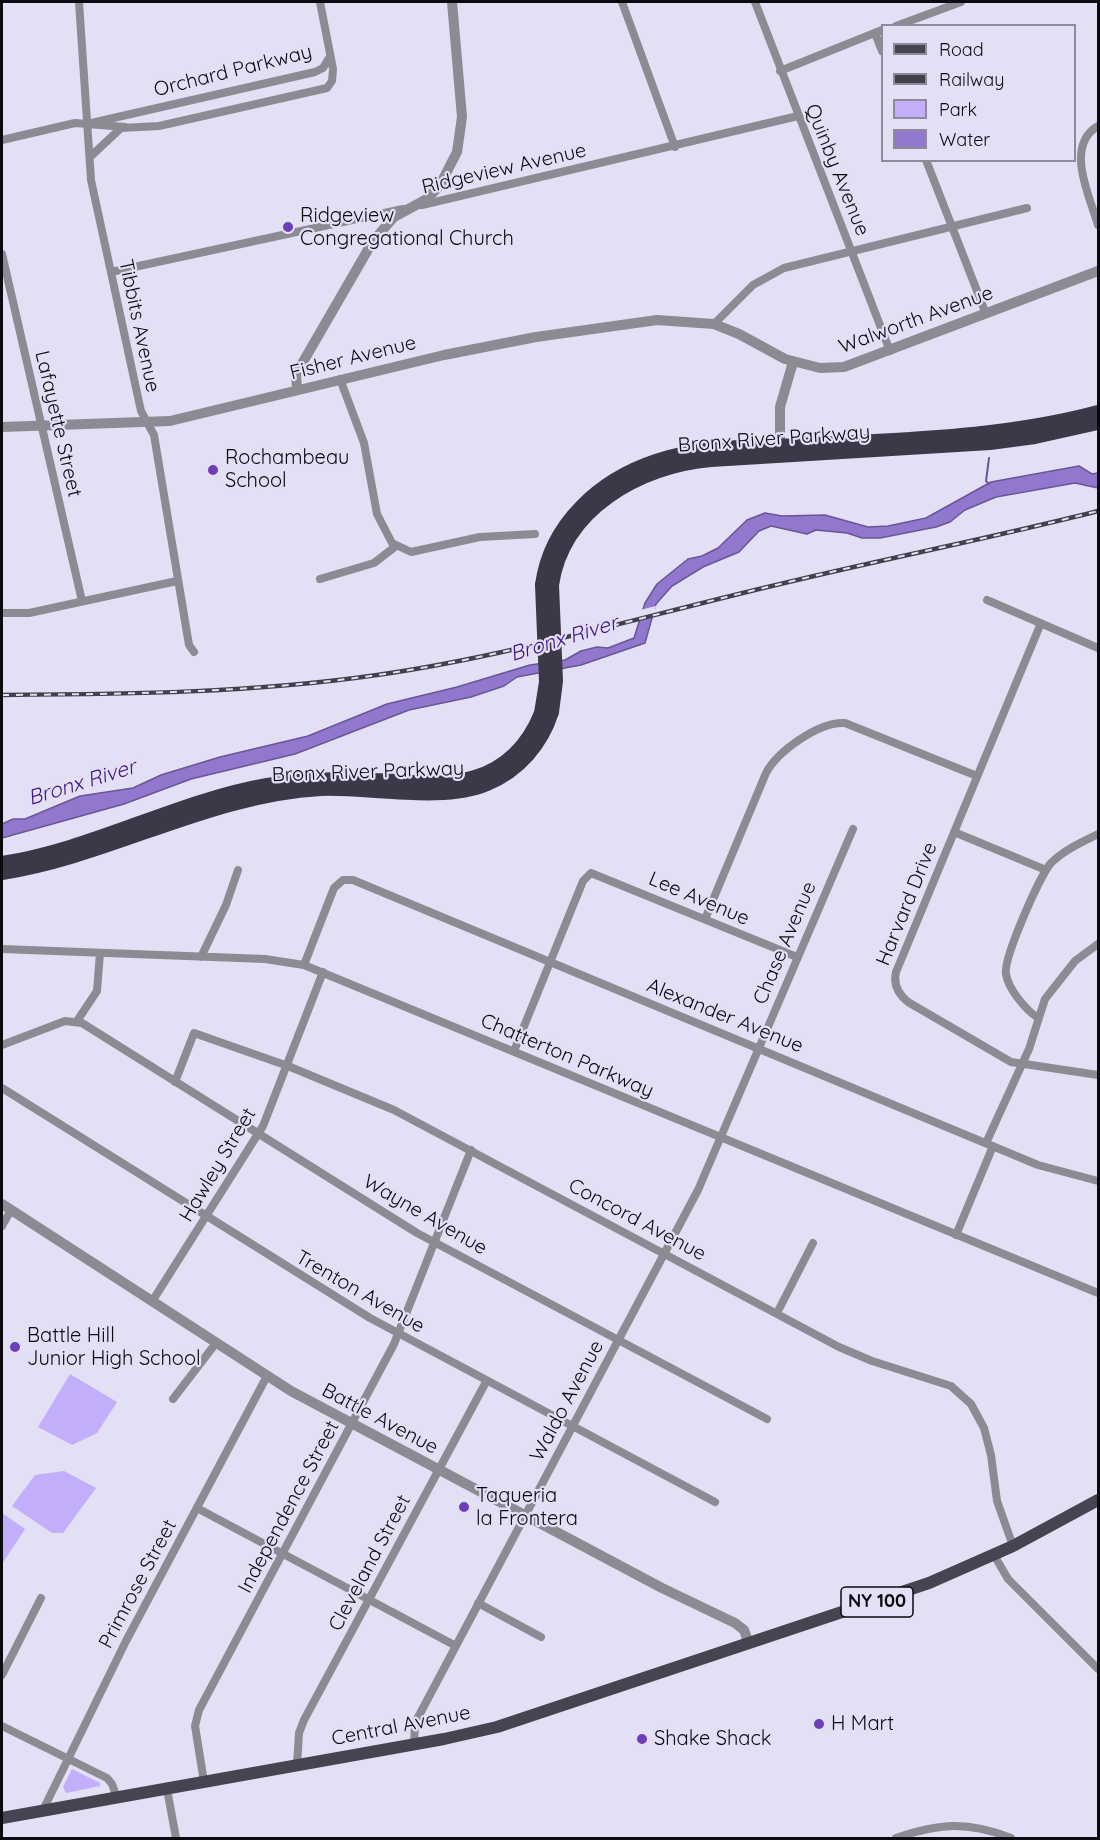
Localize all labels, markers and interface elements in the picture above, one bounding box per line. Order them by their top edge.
legend [881,24,1076,162]
text: Road [939,38,984,61]
street label: Orchard Parkway [151,40,315,102]
text: Railway [939,68,1005,91]
text: Park [939,98,977,121]
street label: Quinby Avenue [800,101,874,239]
text: Water [939,128,990,151]
street label: Ridgeview Avenue [419,138,589,200]
place label: Ridgeview Congregational Church [300,204,514,251]
marker: Ridgeview Congregational Church [281,220,295,234]
street label: Tibbits Avenue [113,257,165,395]
street label: Walworth Avenue [836,281,996,359]
street label: Fisher Avenue [287,331,419,385]
street label: Lafayette Street [29,348,87,500]
street label: Bronx River Parkway [677,420,871,458]
place label: Rochambeau School [225,446,349,493]
marker: Rochambeau School [206,463,220,477]
water label: Bronx River [507,611,621,667]
water label: Bronx River [25,755,139,811]
street label: Bronx River Parkway [271,757,465,787]
street label: Harvard Drive [871,839,943,969]
street label: Lee Avenue [645,867,753,931]
street label: Chase Avenue [748,878,822,1008]
street label: Alexander Avenue [643,974,807,1058]
street label: Chatterton Parkway [477,1009,657,1103]
street label: Hawley Street [175,1104,261,1226]
street label: Wayne Avenue [359,1170,491,1260]
street label: Concord Avenue [564,1174,710,1266]
street label: Trenton Avenue [291,1245,429,1339]
place label: Battle Hill Junior High School [27,1324,201,1371]
street label: Waldo Avenue [525,1336,609,1466]
marker: Battle Hill Junior High School [8,1340,22,1354]
street label: Battle Avenue [318,1378,442,1460]
street label: Independence Street [233,1417,345,1597]
place label: Taqueria la Frontera [476,1484,578,1531]
street label: Cleveland Street [324,1491,416,1635]
marker: Taqueria la Frontera [457,1500,471,1514]
street label: Primrose Street [94,1516,182,1652]
road number: NY 100 [841,1587,913,1617]
street label: Central Avenue [330,1701,472,1751]
place label: H Mart [831,1712,894,1736]
marker: H Mart [812,1717,826,1731]
place label: Shake Shack [654,1727,772,1751]
marker: Shake Shack [635,1732,649,1746]

